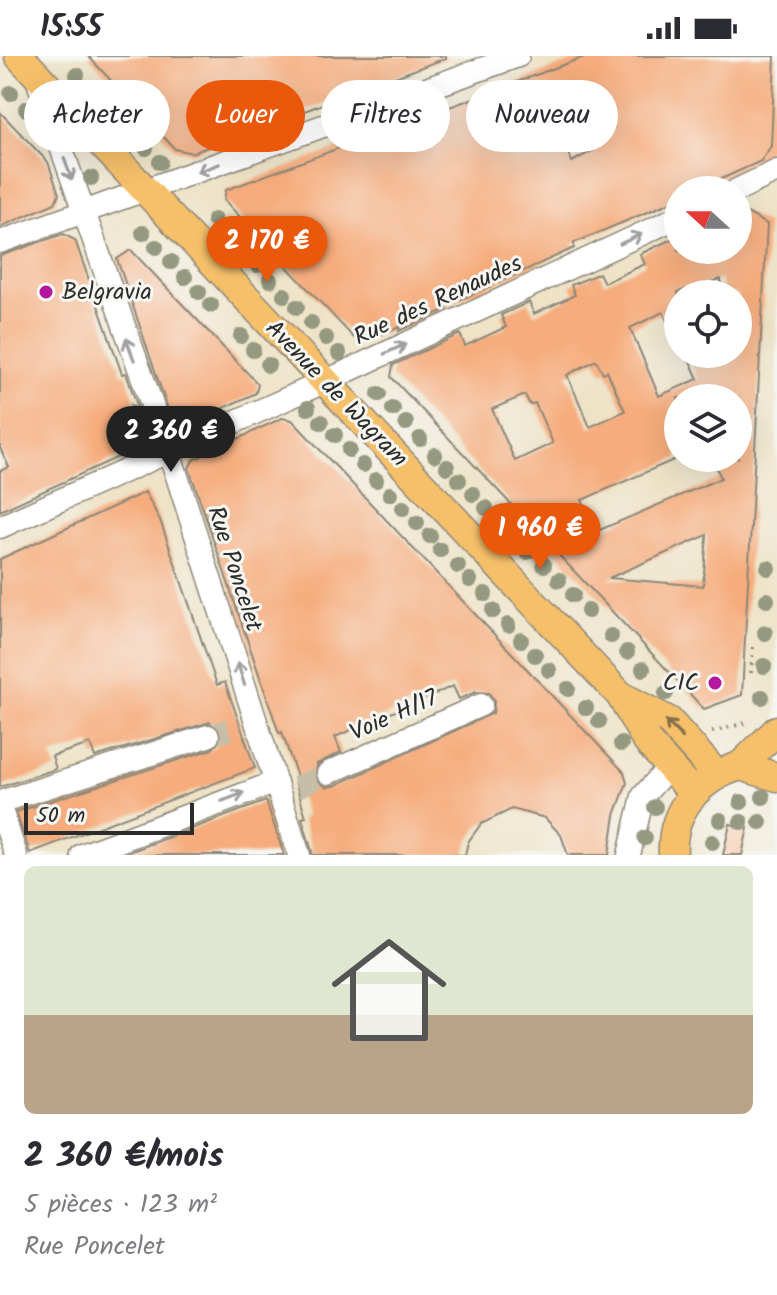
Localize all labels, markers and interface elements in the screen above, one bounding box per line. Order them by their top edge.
text: 15:55 [40,4,102,52]
chip: Acheter [24,80,170,152]
chip: Louer [186,80,305,152]
chip: Filtres [321,80,450,152]
chip: Nouveau [466,80,618,152]
one-way arrow [62,156,77,181]
one-way arrow [196,162,221,177]
north arrow [664,176,752,264]
map controls [664,176,752,472]
pin: 2 170 € [193,216,341,284]
text: 2 170 € [224,221,310,263]
one-way arrow [618,231,642,246]
street label: Rue des Renaudes [347,245,529,357]
place label: Belgravia [62,273,152,312]
button: locate [664,280,752,368]
marker: Belgravia [37,283,55,301]
street label: Avenue de Wagram [255,311,417,477]
one-way arrow [122,337,136,362]
one-way arrow [383,341,407,356]
button: layers [664,384,752,472]
pin: 2 360 € [97,406,245,474]
text: 2 360 € [124,411,218,453]
street label: Rue Poncelet [195,501,273,638]
pin: 1 960 € [466,503,614,571]
text: 1 960 € [498,508,582,550]
one-way arrow [233,662,248,687]
place label: CIC [663,664,699,703]
marker: CIC [706,674,724,692]
street label: Voie H/17 [344,679,445,753]
one-way arrow [664,719,684,738]
one-way arrow [220,789,245,803]
scale bar [24,799,194,835]
text: 50 m [36,799,85,834]
icon: home [317,918,461,1062]
text: 2 360 €/mois [24,1130,224,1184]
text: 5 pièces · 123 m² [24,1184,217,1226]
text: Rue Poncelet [24,1226,165,1268]

